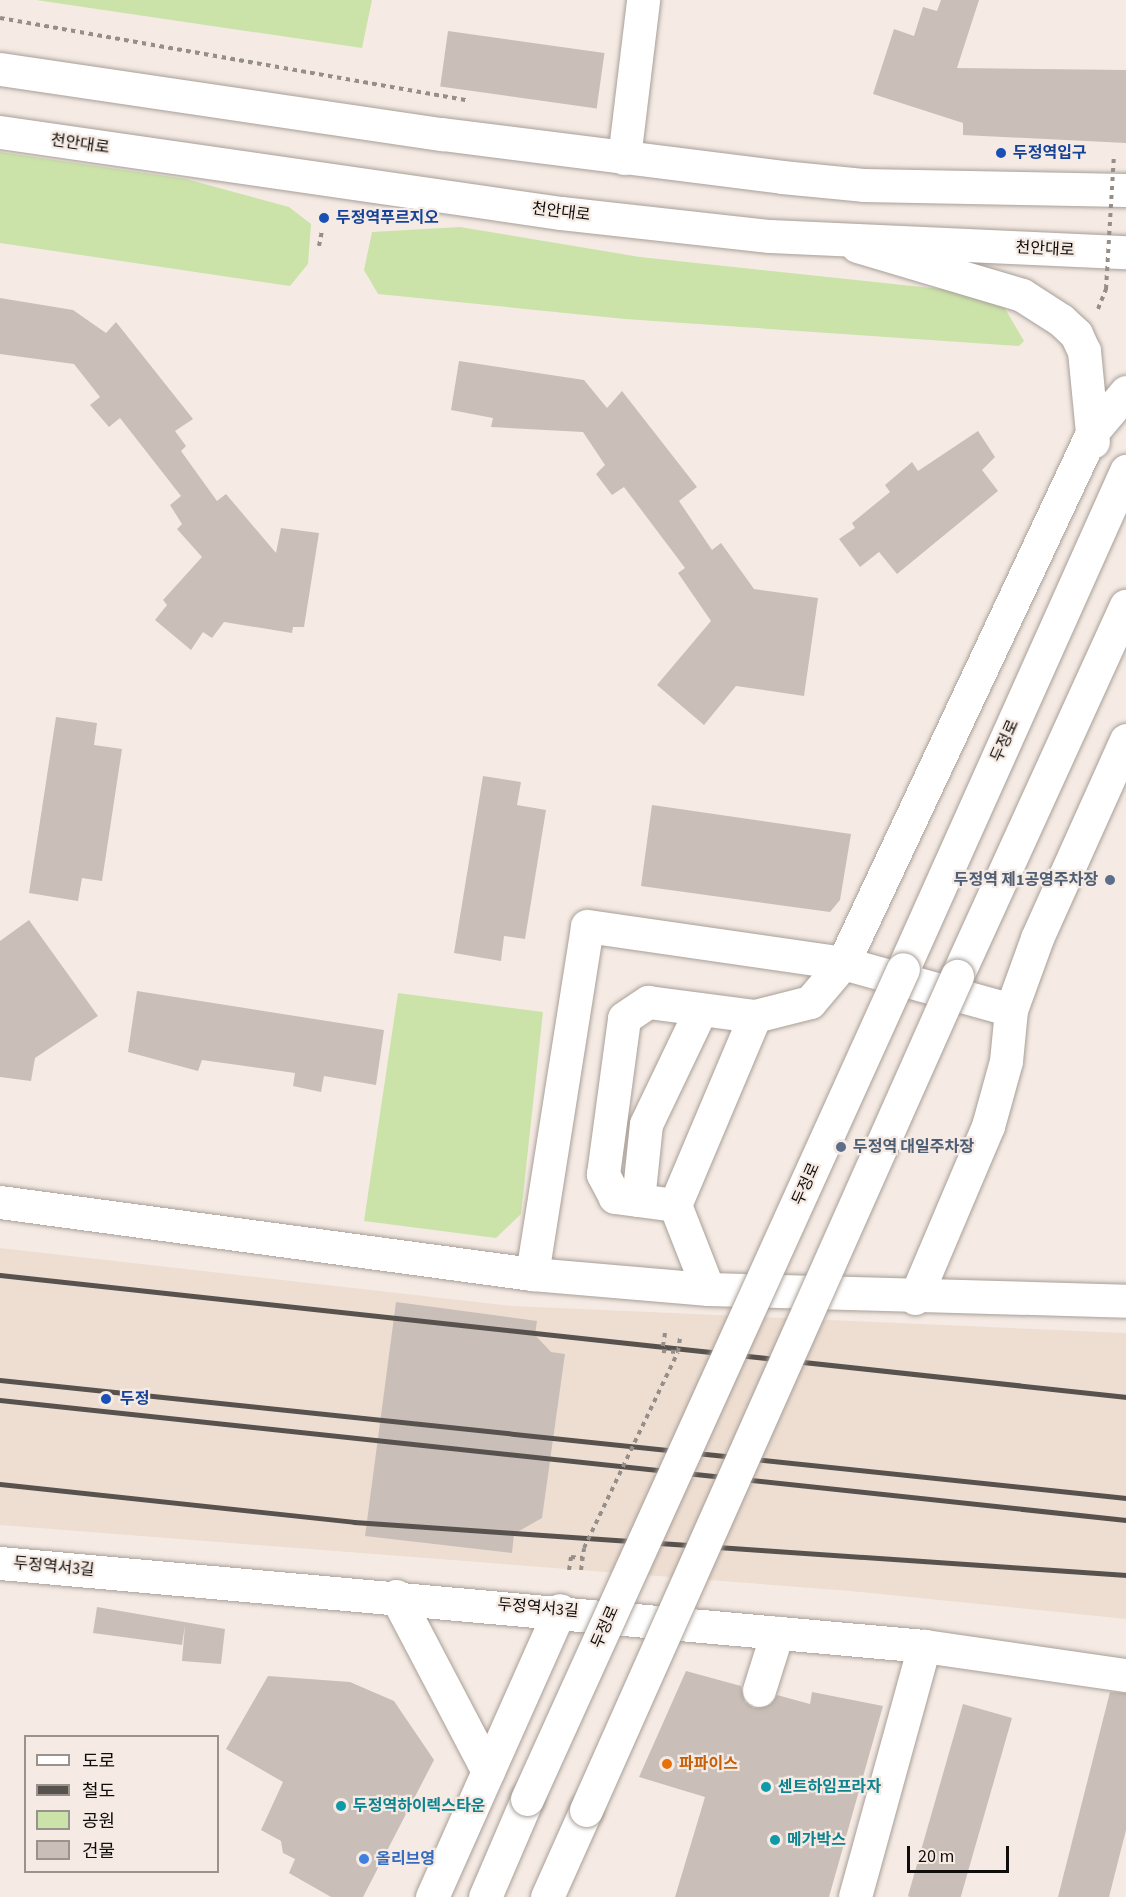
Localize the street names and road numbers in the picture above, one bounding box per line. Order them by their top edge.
street label: 천안대로 [50,130,110,158]
street label: 천안대로 [531,199,591,225]
street label: 천안대로 [1015,238,1075,260]
street label: 두정로 [987,717,1023,765]
street label: 두정로 [788,1160,824,1208]
street label: 두정역서3길 [13,1554,95,1580]
street label: 두정역서3길 [497,1595,579,1621]
street label: 두정로 [587,1603,623,1651]

